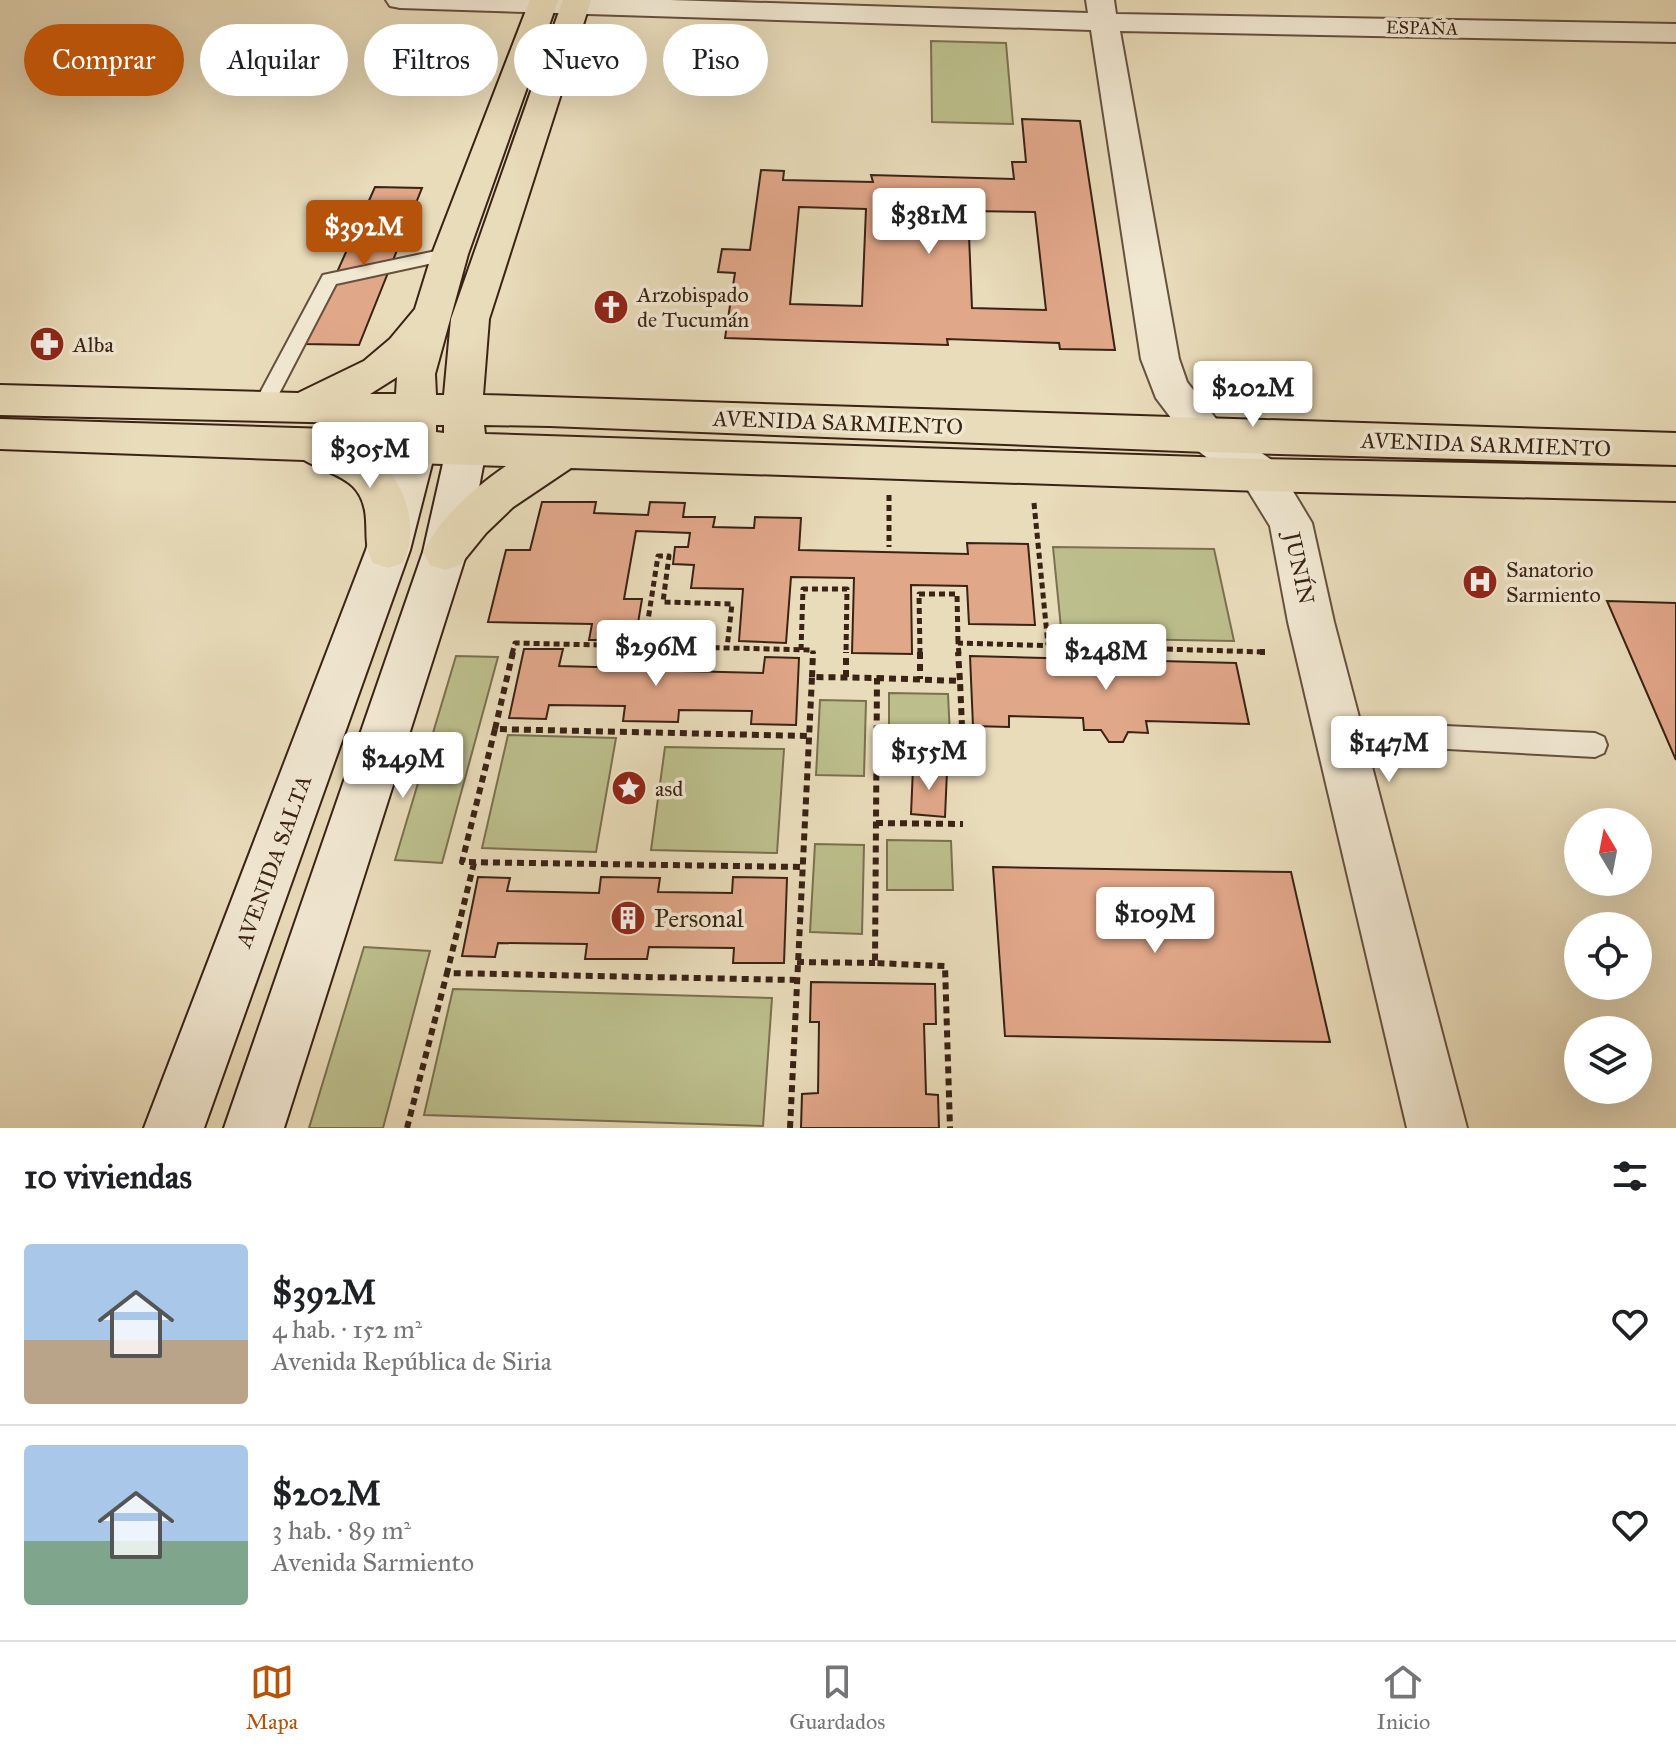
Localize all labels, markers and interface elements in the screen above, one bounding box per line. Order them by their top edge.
street label: ESPAÑA [1386,15,1458,40]
chip: Comprar [24,24,184,96]
chip: Alquilar [200,24,348,96]
chip: Filtros [364,24,498,96]
chip: Nuevo [514,24,647,96]
chip: Piso [663,24,768,96]
pin: $381M [873,188,985,256]
text: $381M [891,198,967,230]
pin: $392M [308,200,420,268]
text: $392M [324,210,404,242]
place label: Arzobispado de Tucumán [636,281,749,333]
church icon: Arzobispado de Tucumán [592,288,630,326]
pharmacy icon: Alba [28,325,66,363]
place label: Alba [72,331,114,358]
pin: $202M [1197,361,1309,429]
text: $202M [1211,371,1295,403]
street label: AVENIDA SARMIENTO [712,405,963,440]
pin: $305M [314,422,426,490]
street label: AVENIDA SARMIENTO [1360,427,1611,462]
text: $305M [330,432,410,464]
street label: JUNÍN [1278,528,1320,607]
place label: Sanatorio Sarmiento [1506,556,1601,608]
hospital icon: Sanatorio Sarmiento [1461,563,1499,601]
pin: $296M [600,620,712,688]
pin: $248M [1050,624,1162,692]
text: $296M [615,630,697,662]
text: $248M [1064,634,1148,666]
pin: $147M [1333,716,1445,784]
pin: $155M [873,724,985,792]
text: $147M [1349,726,1429,758]
pin: $249M [347,732,459,800]
text: $155M [891,734,967,766]
text: $249M [361,742,445,774]
place icon: asd [610,769,648,807]
street label: AVENIDA SALTA [229,771,317,952]
place label: asd [655,775,683,802]
north arrow [1564,808,1652,896]
map controls [1564,808,1652,1104]
pin: $109M [1099,887,1211,955]
text: $109M [1114,897,1196,929]
building icon: Personal [609,899,647,937]
place label: Personal [654,902,744,934]
button: locate [1564,912,1652,1000]
button: layers [1564,1016,1652,1104]
icon: filters [1608,1154,1652,1198]
text: 10 viviendas [24,1156,192,1197]
text: $392M [272,1272,376,1313]
icon: home [88,1276,184,1372]
icon: heart [1608,1302,1652,1346]
text: 4 hab. · 152 m² [272,1313,422,1345]
text: Avenida República de Siria [272,1345,552,1377]
text: $202M [272,1473,381,1514]
icon: home [88,1477,184,1573]
icon: heart [1608,1503,1652,1547]
text: 3 hab. · 89 m² [272,1514,411,1546]
text: Avenida Sarmiento [272,1546,474,1578]
tab: Mapa [246,1660,298,1735]
tab: Guardados [789,1660,885,1735]
tab: Inicio [1377,1660,1430,1735]

